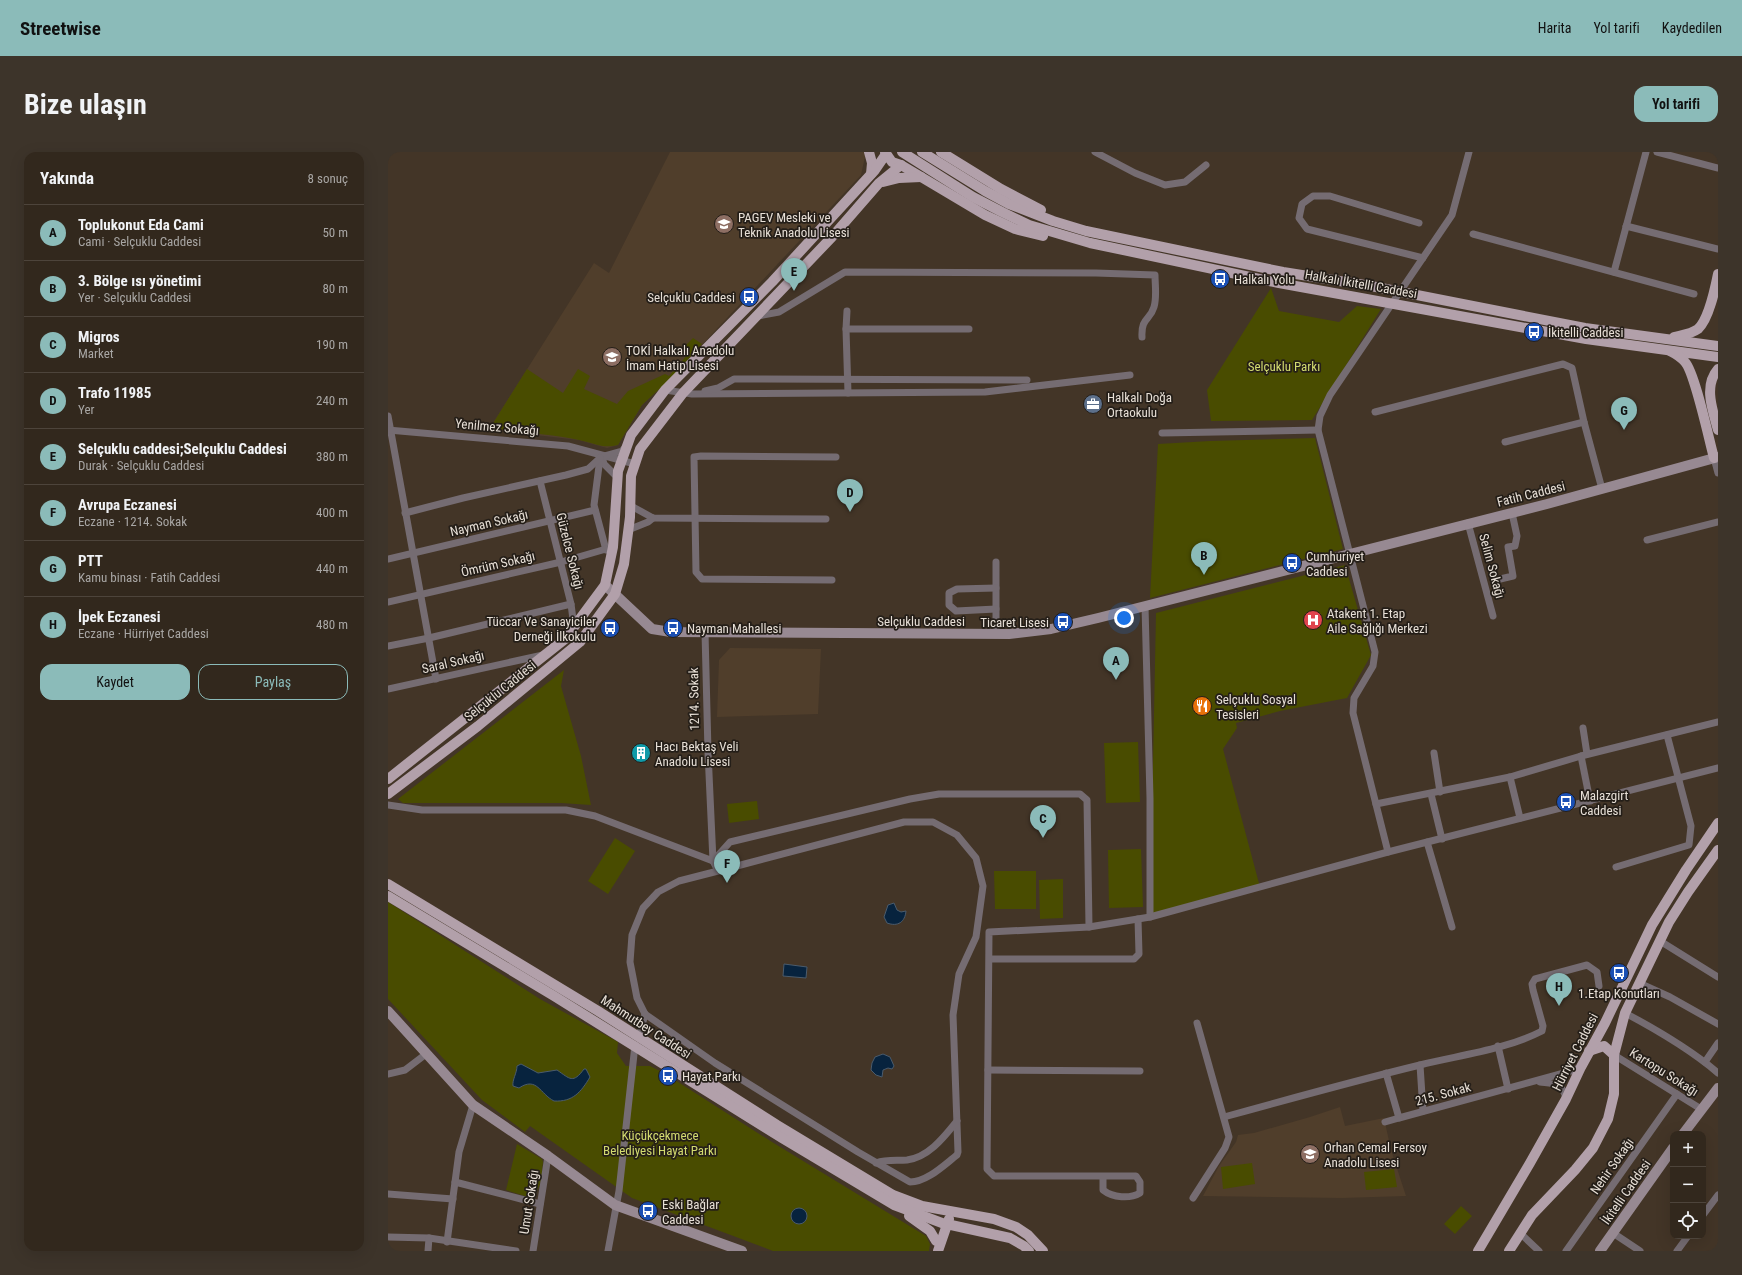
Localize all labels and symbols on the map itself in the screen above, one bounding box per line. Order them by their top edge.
place label: PAGEV Mesleki ve Teknik Anadolu Lisesi [738,210,850,240]
school or university icon: PAGEV Mesleki ve Teknik Anadolu Lisesi [713,213,735,235]
pin: E [781,258,807,291]
street label: Halkalı İkitelli Caddesi [1304,267,1418,301]
bus stop icon: Halkalı Yolu [1209,268,1231,290]
place label: Halkalı Yolu [1234,272,1295,287]
bus stop icon: Selçuklu Caddesi [738,286,760,308]
place label: Selçuklu Caddesi [647,290,735,305]
bus stop icon: İkitelli Caddesi [1523,321,1545,343]
place label: İkitelli Caddesi [1548,325,1623,340]
place label: TOKİ Halkalı Anadolu İmam Hatip Lisesi [626,343,734,373]
school or university icon: TOKİ Halkalı Anadolu İmam Hatip Lisesi [601,346,623,368]
park label: Selçuklu Parkı [1248,359,1320,374]
place label: Halkalı Doğa Ortaokulu [1107,390,1172,420]
office icon: Halkalı Doğa Ortaokulu [1082,393,1104,415]
pin: G [1611,397,1637,430]
street label: Yenilmez Sokağı [454,416,540,438]
street label: Fatih Caddesi [1495,478,1567,510]
pin: D [837,479,863,512]
street label: Nayman Sokağı [448,507,530,539]
street label: Güzelce Sokağı [553,511,587,591]
street label: Selim Sokağı [1476,532,1508,600]
pin: B [1191,542,1217,575]
street label: Ömrüm Sokağı [460,548,536,580]
place label: Cumhuriyet Caddesi [1306,549,1364,579]
bus stop icon: Cumhuriyet Caddesi [1281,552,1303,574]
place label: Atakent 1. Etap Aile Sağlığı Merkezi [1327,606,1428,636]
your location [1114,608,1134,628]
hospital icon: Atakent 1. Etap Aile Sağlığı Merkezi [1302,609,1324,631]
bus stop icon: Ticaret Lisesi [1052,611,1074,633]
place label: Tüccar Ve Sanayiciler Derneği İlkokulu [486,614,596,644]
street label: Selçuklu Caddesi [877,614,965,629]
place label: Ticaret Lisesi [980,615,1049,630]
bus stop icon: Tüccar Ve Sanayiciler Derneği İlkokulu [599,617,621,639]
bus stop icon: Nayman Mahallesi [662,617,684,639]
place label: Nayman Mahallesi [687,621,781,636]
pin: A [1103,647,1129,680]
street label: Saral Sokağı [420,648,486,676]
street label: Selçuklu Caddesi [461,658,539,724]
street label: 1214. Sokak [686,667,702,731]
place label: Selçuklu Sosyal Tesisleri [1216,692,1296,722]
restaurant icon: Selçuklu Sosyal Tesisleri [1191,695,1213,717]
place label: Hacı Bektaş Veli Anadolu Lisesi [655,739,738,769]
building icon: Hacı Bektaş Veli Anadolu Lisesi [630,742,652,764]
place label: Malazgirt Caddesi [1580,788,1629,818]
bus stop icon: Malazgirt Caddesi [1555,791,1577,813]
pin: C [1030,805,1056,838]
pin: F [714,850,740,883]
bus stop icon: 1.Etap Konutları [1608,962,1630,984]
pin: H [1546,973,1572,1006]
place label: 1.Etap Konutları [1578,986,1660,1001]
street label: Mahmutbey Caddesi [598,992,694,1062]
street label: Hürriyet Caddesi [1549,1011,1601,1093]
street label: Kartopu Sokağı [1627,1045,1701,1099]
bus stop icon: Hayat Parkı [657,1065,679,1087]
place label: Hayat Parkı [682,1069,741,1084]
street label: 215. Sokak [1414,1079,1473,1109]
park label: Küçükçekmece Belediyesi Hayat Parkı [603,1128,717,1158]
street label: Nehir Sokağı [1587,1135,1637,1197]
place label: Orhan Cemal Fersoy Anadolu Lisesi [1324,1140,1428,1170]
school or university icon: Orhan Cemal Fersoy Anadolu Lisesi [1299,1143,1321,1165]
street label: İkitelli Caddesi [1598,1157,1654,1227]
street label: Umut Sokağı [517,1169,541,1235]
place label: Eski Bağlar Caddesi [662,1197,719,1227]
bus stop icon: Eski Bağlar Caddesi [637,1200,659,1222]

